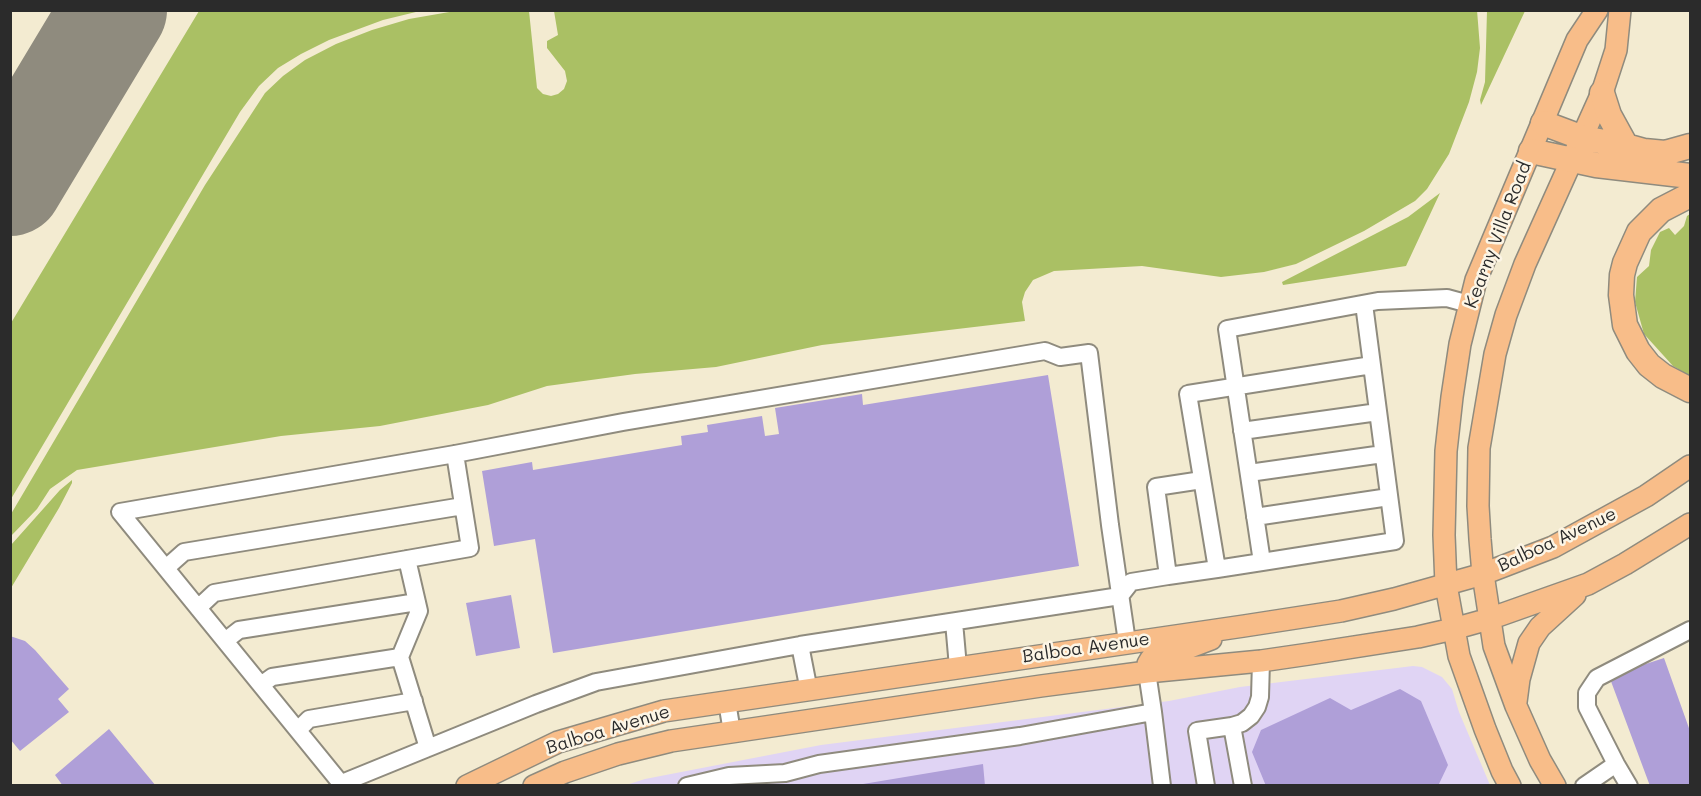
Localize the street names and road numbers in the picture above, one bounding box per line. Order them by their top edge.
street label: Kearny Villa Road [1460,159,1536,311]
street label: Balboa Avenue [1494,503,1620,577]
street label: Balboa Avenue [1021,628,1151,668]
street label: Balboa Avenue [543,701,673,759]

